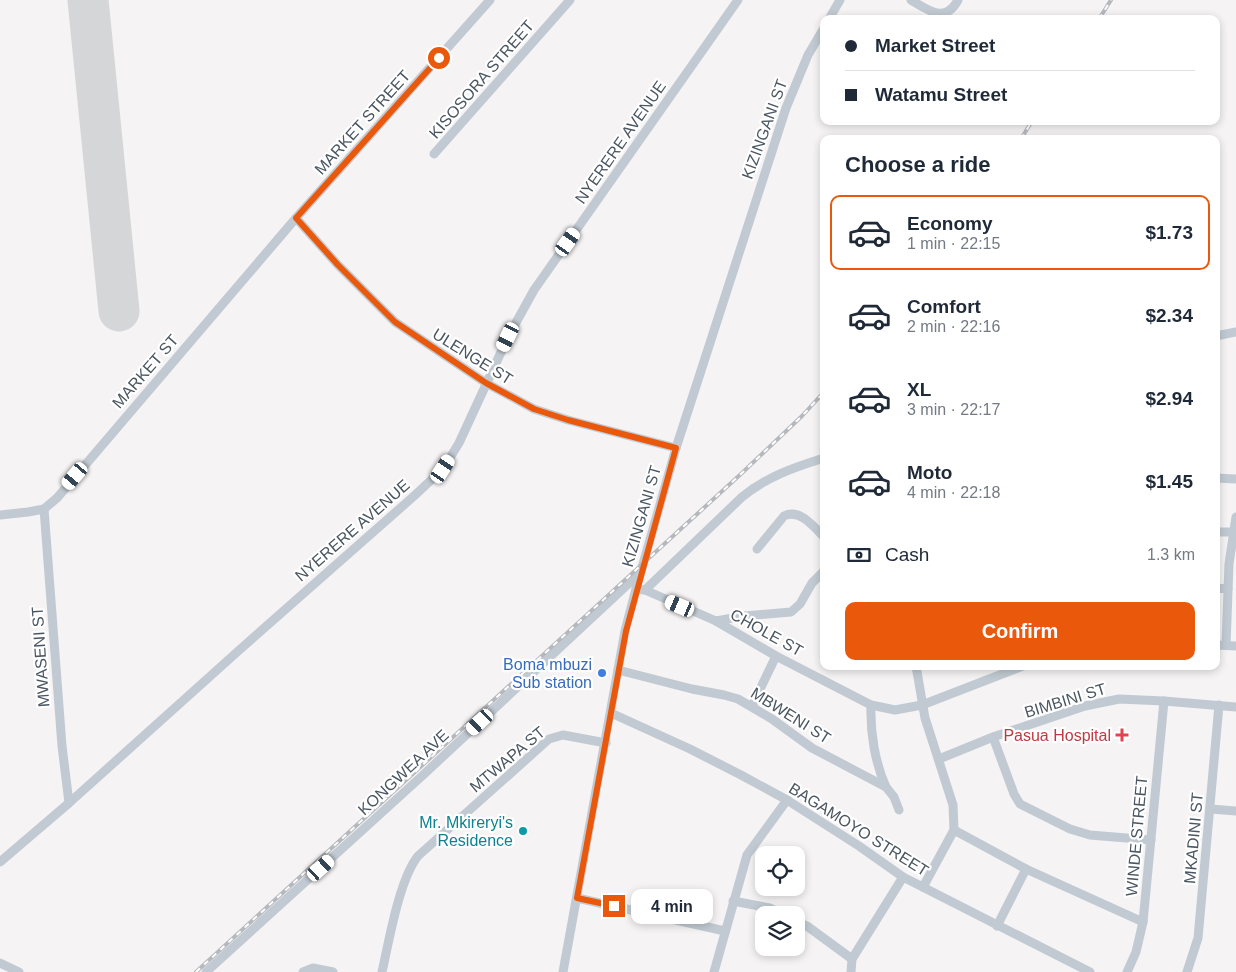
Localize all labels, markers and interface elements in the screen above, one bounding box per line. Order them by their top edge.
street label: KISOSORA STREET [426,17,537,142]
text: Market Street [875,35,995,56]
route start [428,47,450,69]
street label: MARKET STREET [311,67,414,178]
street label: KIZINGANI ST [739,77,790,181]
street label: NYERERE AVENUE [572,78,669,207]
text: Watamu Street [875,84,1007,105]
text: Choose a ride [845,152,990,177]
icon: car [847,210,892,255]
text: Economy [907,213,993,234]
text: $1.73 [1145,222,1193,243]
car [553,225,582,259]
text: 1 min · 22:15 [907,235,1000,252]
icon: car [847,293,892,338]
text: Comfort [907,296,981,317]
text: $2.34 [1145,305,1193,326]
text: 2 min · 22:16 [907,318,1000,335]
car [494,320,521,354]
street label: ULENGE ST [430,325,516,388]
street label: MARKET ST [109,331,182,411]
icon: car [847,376,892,421]
text: XL [907,379,931,400]
text: $2.94 [1145,388,1193,409]
text: 3 min · 22:17 [907,401,1000,418]
car [428,452,457,486]
icon: car [847,459,892,504]
car [59,460,90,492]
text: Moto [907,462,952,483]
street label: KIZINGANI ST [619,463,664,569]
text: $1.45 [1145,471,1193,492]
street label: NYERERE AVENUE [292,476,413,585]
text: 4 min · 22:18 [907,484,1000,501]
icon: cash [845,541,873,569]
text: Cash [885,544,929,565]
text: 1.3 km [1147,546,1195,563]
car [663,593,696,619]
button: Confirm [845,602,1195,660]
street label: MWASENI ST [28,606,52,708]
street label: CHOLE ST [728,606,806,659]
place label: Boma mbuzi Sub station [503,656,592,691]
marker: Boma mbuzi Sub station [596,667,608,679]
street label: BIMBINI ST [1022,680,1108,721]
street label: MBWENI ST [748,684,834,747]
car [463,706,496,738]
street label: MTWAPA ST [466,723,548,796]
street label: KONGWEA AVE [355,726,452,819]
place label: Pasua Hospital [1003,727,1111,744]
marker: Pasua Hospital [1115,728,1129,742]
street label: WINDE STREET [1123,775,1150,897]
street label: BAGAMOYO STREET [786,780,932,879]
street label: MKADINI ST [1181,791,1206,884]
place label: Mr. Mkireryi's Residence [419,814,513,849]
marker: Mr. Mkireryi's Residence [517,825,529,837]
map controls [755,846,805,956]
button: locate [755,846,805,896]
car [304,852,337,884]
callout: 4 min [632,888,714,924]
route end [603,895,625,917]
text: 4 min [651,898,693,915]
button: layers [755,906,805,956]

